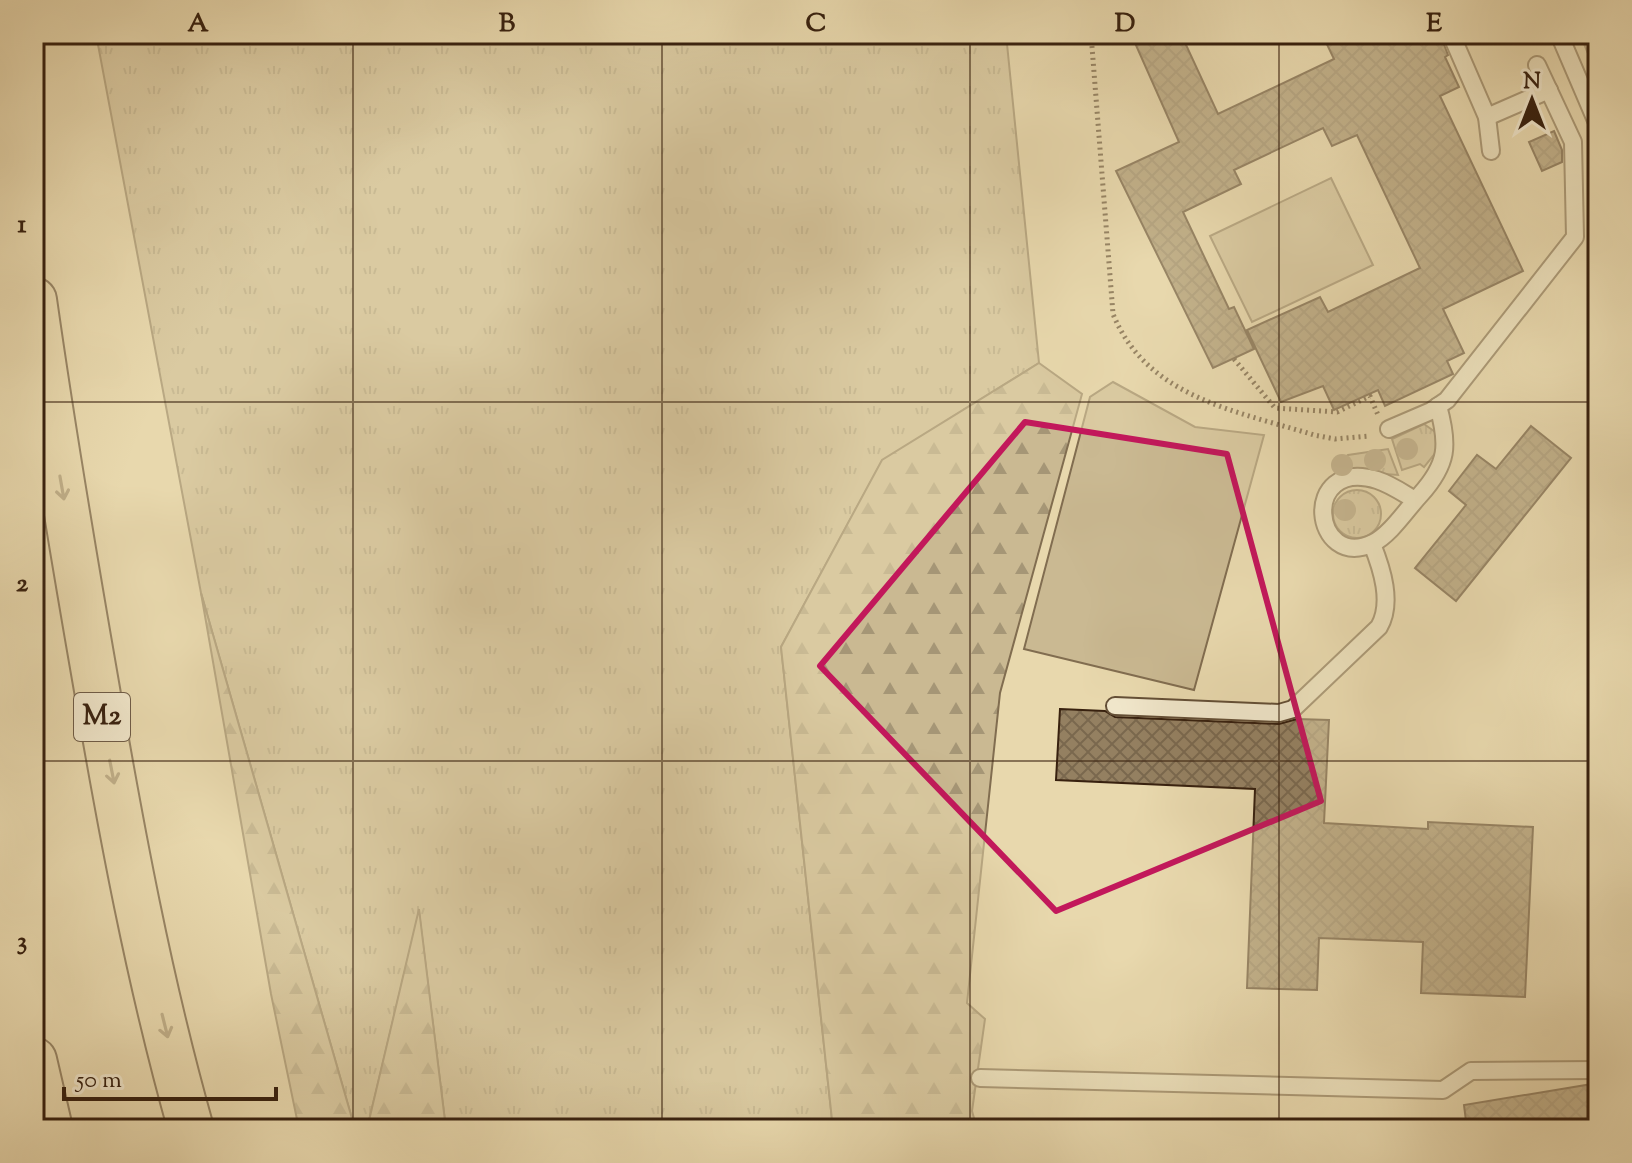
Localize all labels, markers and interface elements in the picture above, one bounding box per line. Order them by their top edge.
text: A [187,6,209,43]
text: B [499,6,516,43]
text: C [806,6,826,43]
text: D [1115,6,1135,43]
text: E [1426,6,1442,43]
north arrow [1492,60,1572,140]
text: N [1523,67,1541,99]
text: 1 [18,207,27,244]
one-way arrow [55,475,70,500]
text: 2 [16,566,29,603]
road number: M2 [74,693,130,741]
one-way arrow [105,759,120,784]
text: 3 [17,924,27,961]
one-way arrow [159,1013,174,1039]
scale bar [64,1051,276,1101]
text: 50 m [74,1064,122,1098]

